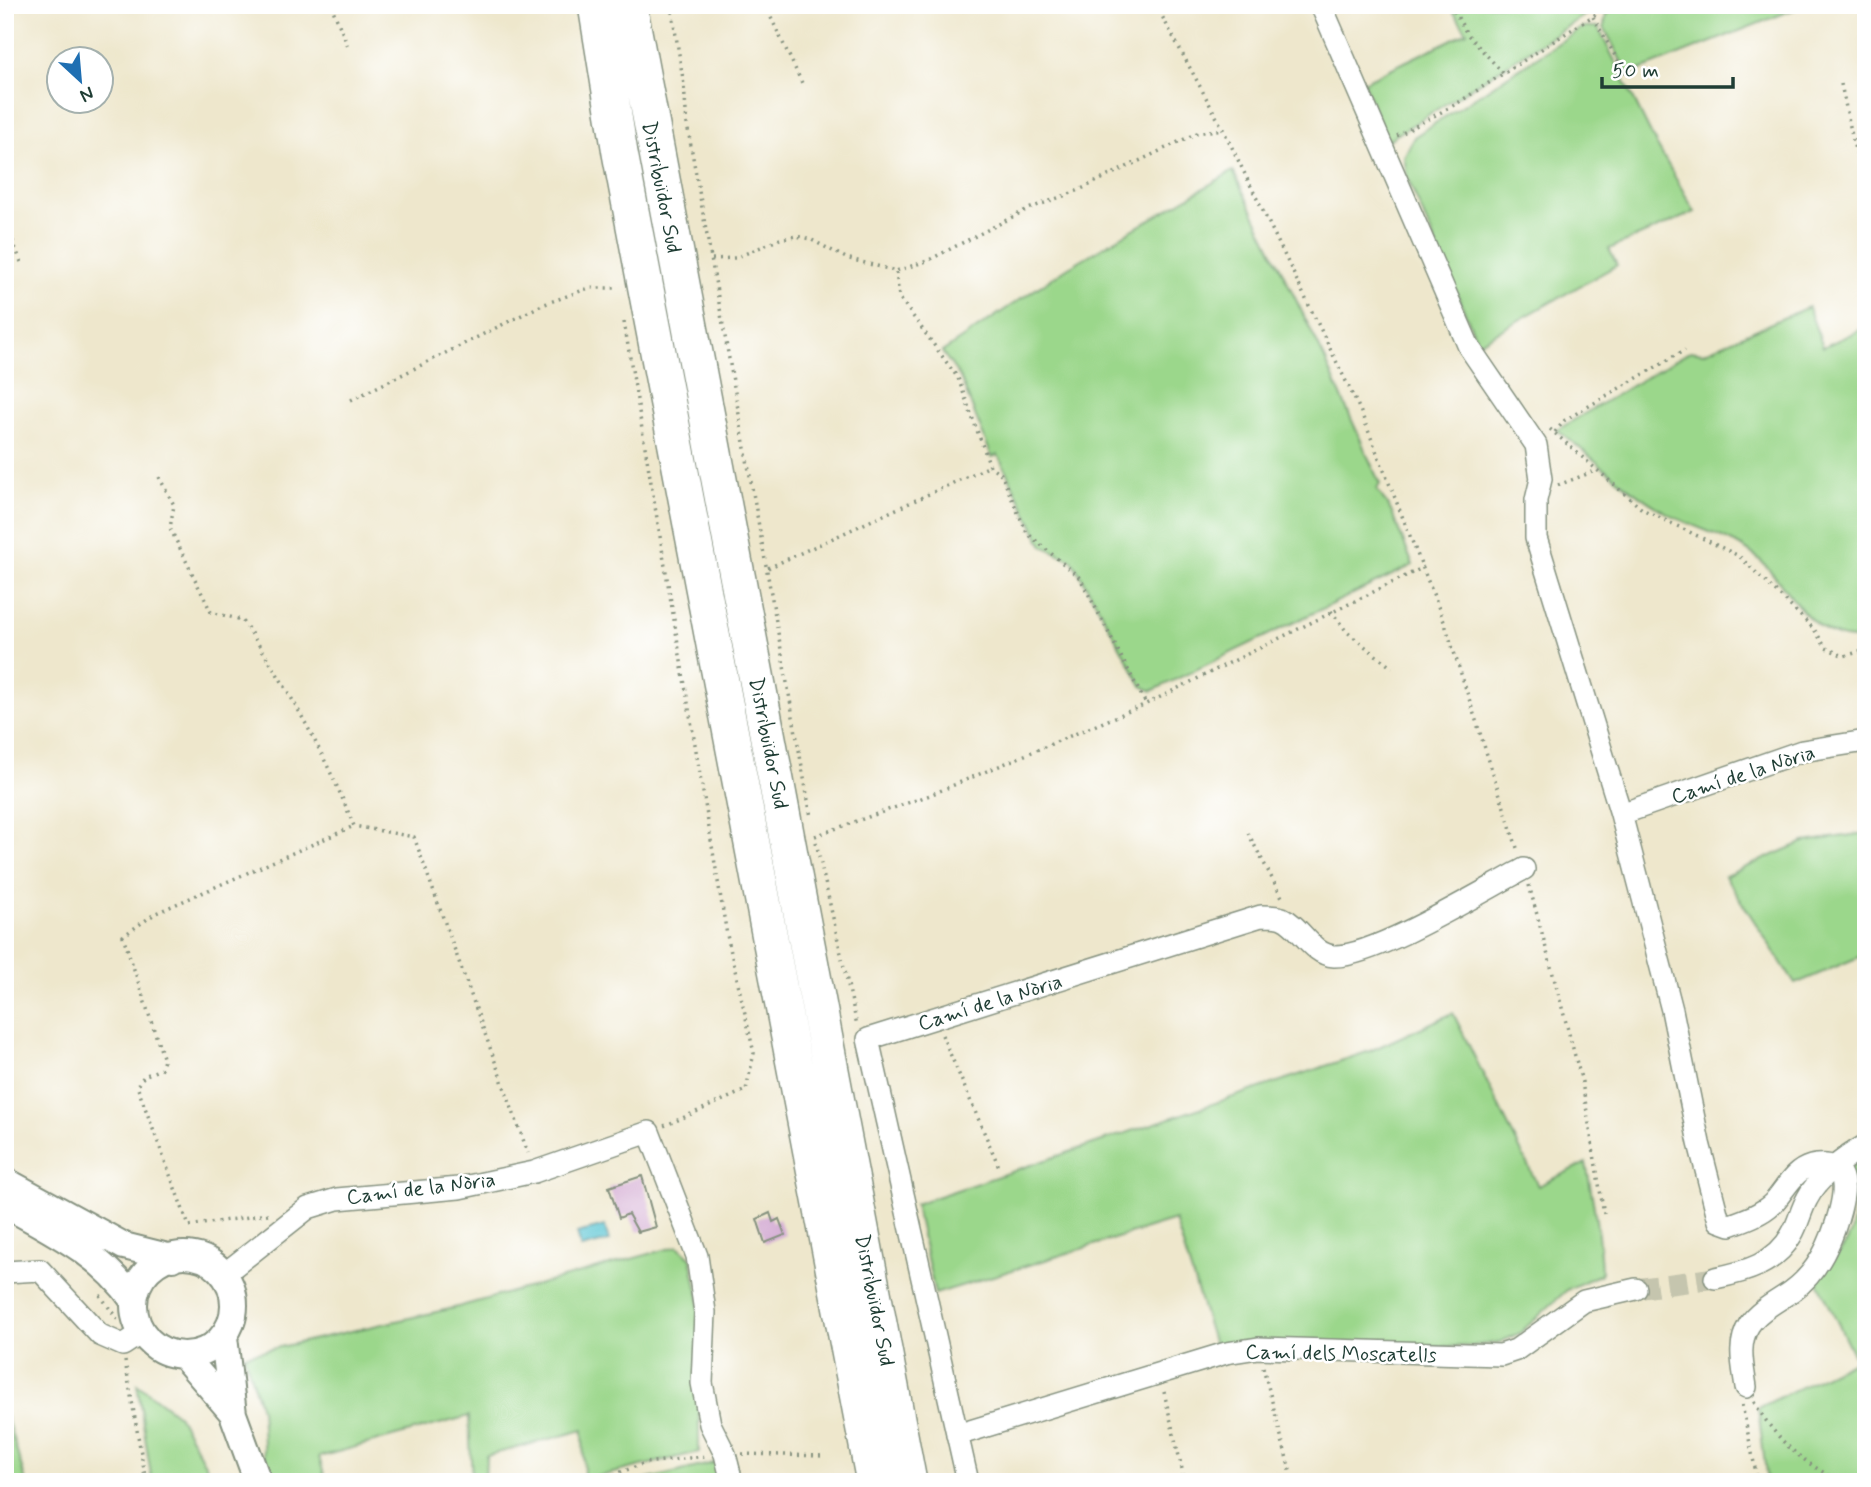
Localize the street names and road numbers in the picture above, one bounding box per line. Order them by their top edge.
street label: Distribuïdor Sud [635,119,688,256]
street label: Distribuïdor Sud [742,675,795,812]
street label: Camí de la Nòria [1668,739,1819,811]
street label: Camí de la Nòria [915,968,1066,1038]
street label: Camí de la Nòria [345,1166,497,1212]
street label: Distribuïdor Sud [848,1232,901,1369]
street label: Camí dels Moscatells [1245,1338,1437,1370]

